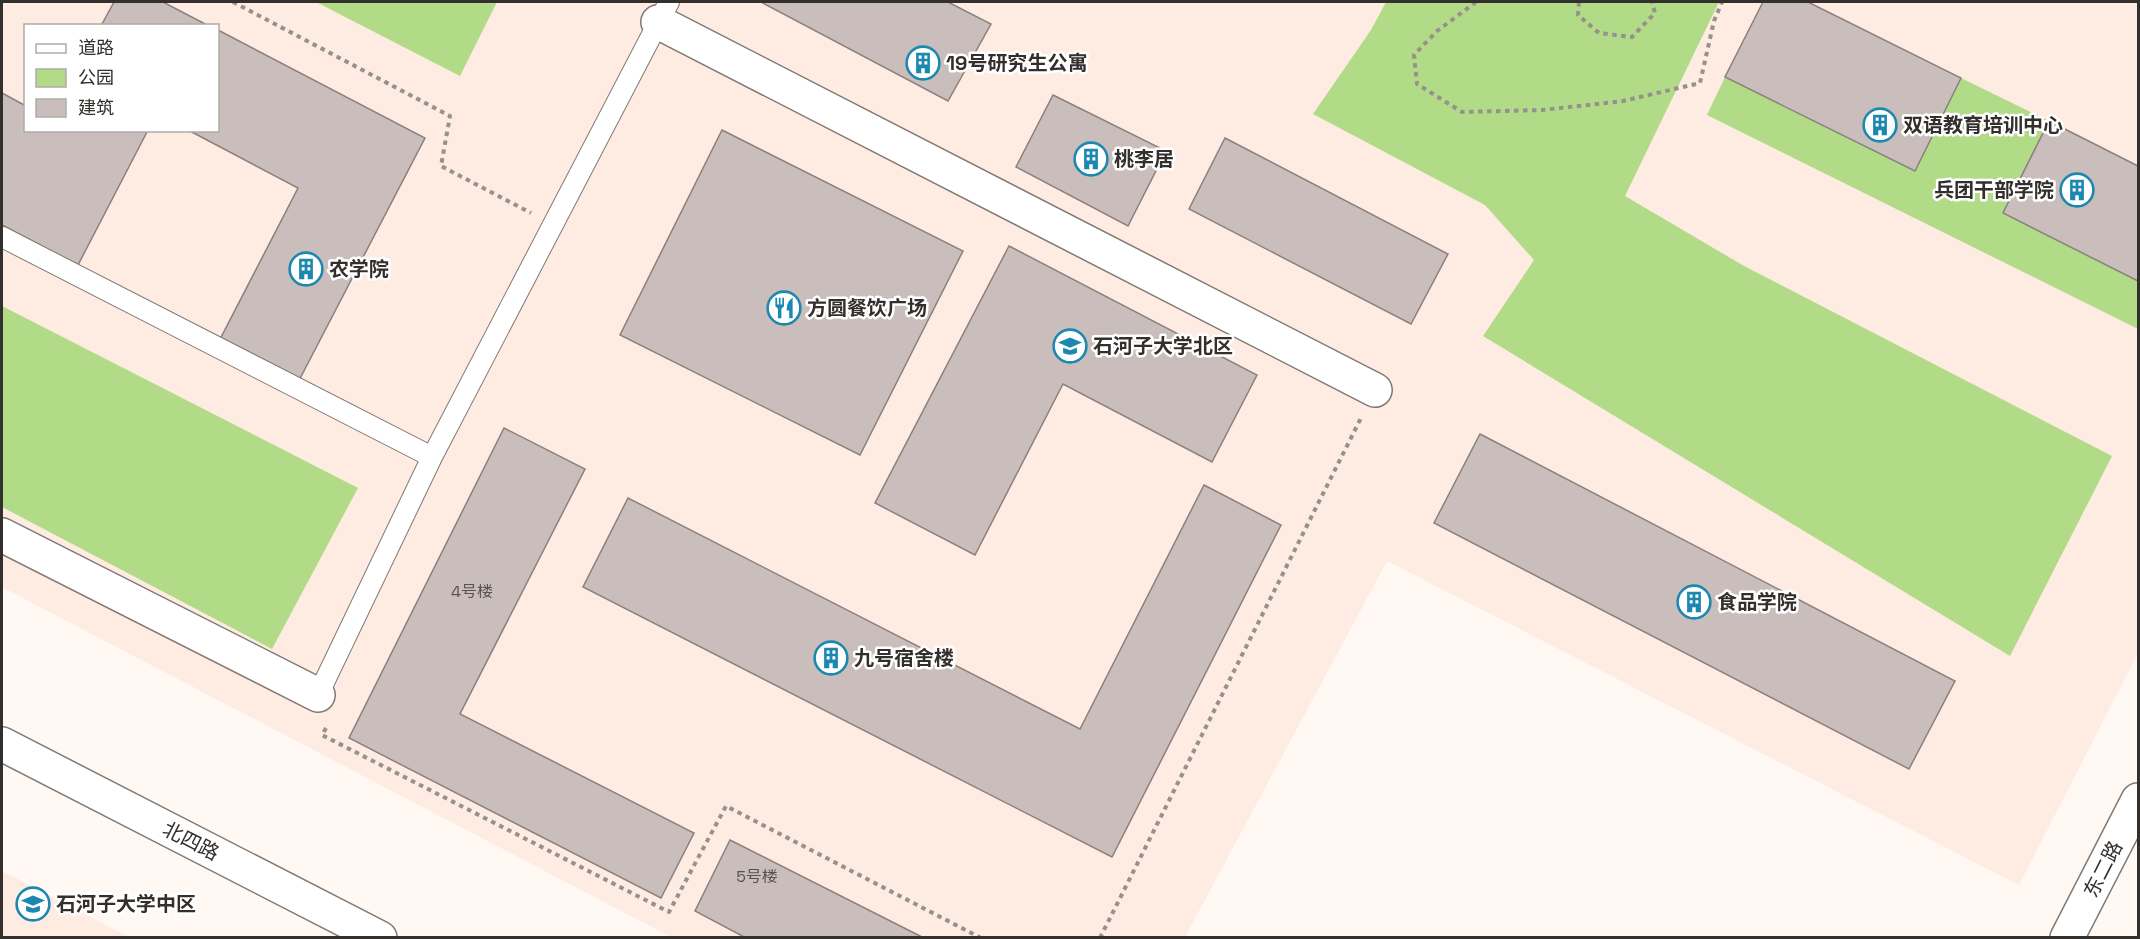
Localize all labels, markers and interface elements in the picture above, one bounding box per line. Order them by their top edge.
legend [24,24,219,132]
text: 道路 [78,36,114,59]
building icon: 19号研究生公寓 [905,45,941,81]
place label: 19号研究生公寓 [946,50,1087,76]
text: 公园 [78,66,114,89]
text: 建筑 [78,96,114,119]
building icon: 双语教育培训中心 [1862,107,1898,143]
place label: 双语教育培训中心 [1903,112,2063,138]
building icon: 桃李居 [1073,141,1109,177]
place label: 桃李居 [1114,146,1174,172]
building icon: 兵团干部学院 [2059,172,2095,208]
place label: 兵团干部学院 [1934,177,2054,203]
building icon: 农学院 [288,251,324,287]
place label: 农学院 [329,256,389,282]
restaurant icon: 方圆餐饮广场 [766,290,802,326]
place label: 方圆餐饮广场 [807,295,927,321]
school or university icon: 石河子大学北区 [1052,328,1088,364]
place label: 石河子大学北区 [1093,333,1233,359]
house number: 4号楼 [451,581,493,602]
building icon: 食品学院 [1676,584,1712,620]
place label: 食品学院 [1717,589,1797,615]
building icon: 九号宿舍楼 [813,640,849,676]
place label: 九号宿舍楼 [854,645,954,671]
street label: 北四路 [158,816,224,866]
street label: 东二路 [2078,836,2128,902]
house number: 5号楼 [736,866,778,887]
school or university icon: 石河子大学中区 [15,886,51,922]
place label: 石河子大学中区 [56,891,196,917]

